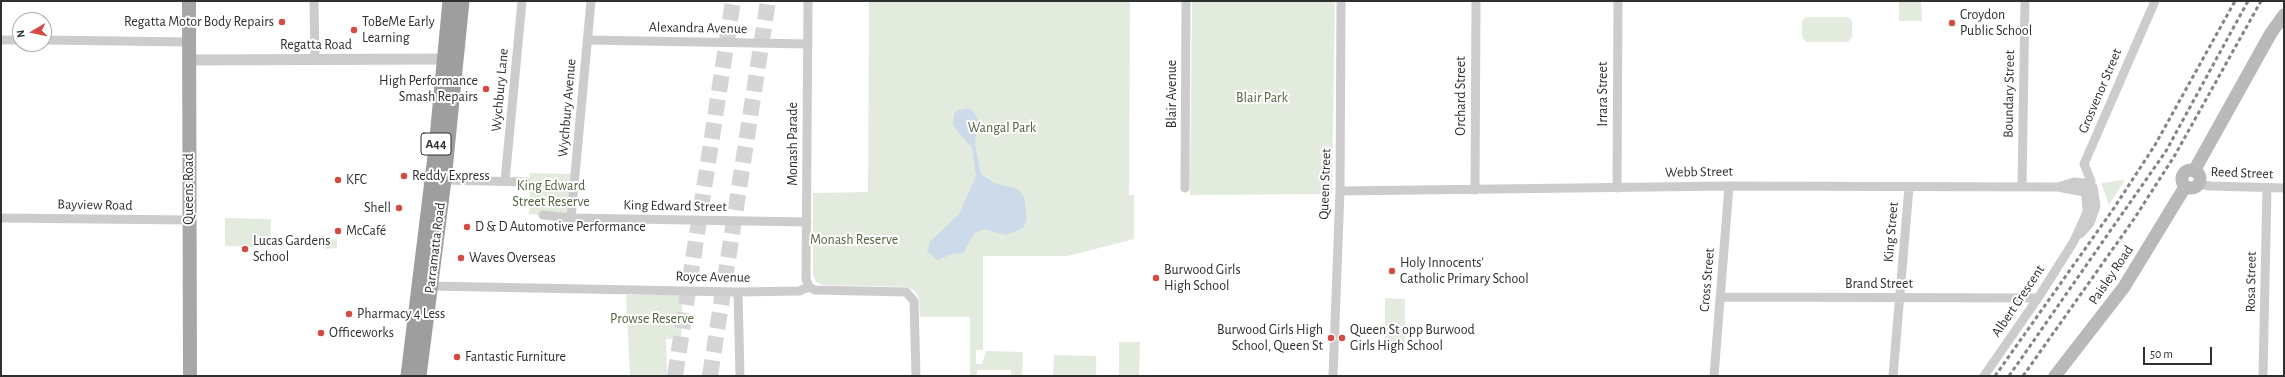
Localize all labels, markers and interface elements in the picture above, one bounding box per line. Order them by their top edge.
place label: Croydon Public School [1960,7,2032,40]
north arrow [12,12,52,52]
place label: Regatta Motor Body Repairs [124,14,274,30]
place label: ToBeMe Early Learning [362,14,435,46]
marker: Regatta Motor Body Repairs [277,17,287,27]
marker: Croydon Public School [1947,18,1957,28]
street label: Alexandra Avenue [649,19,747,37]
marker: ToBeMe Early Learning [349,25,359,35]
text: N [15,29,27,38]
street label: Regatta Road [280,37,352,53]
street label: Grosvenor Street [2075,46,2125,136]
street label: Wychbury Lane [488,48,512,132]
street label: Boundary Street [2000,50,2018,138]
street label: Orchard Street [1453,56,1469,136]
street label: Wychbury Avenue [554,58,580,158]
street label: Blair Avenue [1164,60,1180,128]
street label: Irrara Street [1595,62,1611,126]
place label: High Performance Smash Repairs [379,73,478,106]
marker: High Performance Smash Repairs [481,84,491,94]
park label: Blair Park [1236,90,1288,106]
street label: Monash Parade [785,102,801,186]
park label: Wangal Park [968,120,1036,136]
road number: A44 [421,133,451,155]
street label: Queen Street [1315,148,1335,220]
street label: Queens Road [181,153,197,225]
street label: Webb Street [1665,163,1733,181]
street label: Reed Street [2210,164,2274,182]
place label: Reddy Express [412,168,490,184]
marker: Reddy Express [399,171,409,181]
place label: KFC [346,172,367,188]
marker: KFC [333,175,343,185]
park label: King Edward Street Reserve [512,178,590,210]
street label: Bayview Road [57,196,133,214]
street label: King Edward Street [623,197,727,215]
place label: Shell [364,200,391,216]
street label: Parramatta Road [421,201,449,295]
street label: King Street [1880,201,1902,263]
marker: Shell [394,203,404,213]
place label: D & D Automotive Performance [475,219,646,235]
marker: D & D Automotive Performance [462,222,472,232]
place label: McCafé [346,223,386,239]
marker: McCafé [333,226,343,236]
park label: Monash Reserve [810,232,898,248]
place label: Lucas Gardens School [253,233,330,266]
street label: Paisley Road [2085,242,2137,308]
marker: Lucas Gardens School [240,244,250,254]
street label: Cross Street [1696,247,1718,313]
place label: Waves Overseas [469,250,556,266]
street label: Rosa Street [2242,251,2260,313]
marker: Waves Overseas [456,253,466,263]
place label: Holy Innocents' Catholic Primary School [1400,255,1529,288]
place label: Burwood Girls High School [1164,262,1241,294]
street label: Albert Crescent [1988,262,2048,340]
marker: Holy Innocents' Catholic Primary School [1387,266,1397,276]
street label: Royce Avenue [676,268,750,286]
marker: Burwood Girls High School [1151,273,1161,283]
street label: Brand Street [1845,276,1913,292]
place label: Pharmacy 4 Less [357,306,445,322]
marker: Pharmacy 4 Less [344,309,354,319]
park label: Prowse Reserve [610,311,694,327]
place label: Burwood Girls High School, Queen St [1217,322,1323,354]
place label: Queen St opp Burwood Girls High School [1350,322,1475,354]
place label: Officeworks [329,325,394,341]
marker: Officeworks [316,328,326,338]
marker: Burwood Girls High School, Queen St [1326,333,1336,343]
marker: Queen St opp Burwood Girls High School [1337,333,1347,343]
scale bar [2145,339,2214,365]
text: 50 m [2150,348,2173,360]
place label: Fantastic Furniture [465,349,566,365]
marker: Fantastic Furniture [452,352,462,362]

